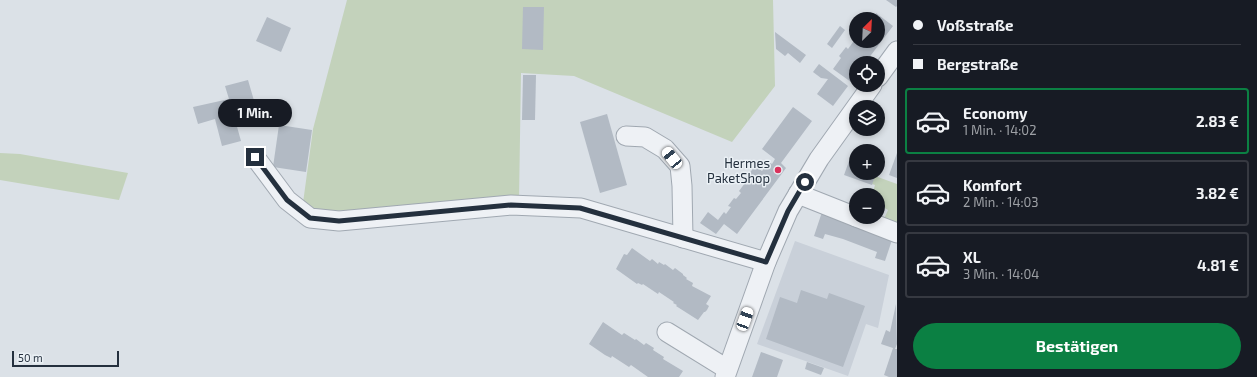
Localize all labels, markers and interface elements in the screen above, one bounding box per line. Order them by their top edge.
north arrow [849,12,885,48]
map controls [849,12,885,224]
text: Voßstraße [937,16,1014,34]
text: Bergstraße [937,55,1018,73]
button: locate [849,56,885,92]
callout: 1 Min. [218,99,292,127]
button: layers [849,100,885,136]
icon: car [915,103,951,139]
text: Economy [963,104,1028,122]
text: 1 Min. [238,105,272,121]
text: 2.83 € [1196,112,1239,130]
text: 1 Min. · 14:02 [963,122,1036,138]
button: + [849,144,885,180]
car [660,145,684,171]
route end [246,148,264,166]
place label: Hermes PaketShop [707,155,770,186]
marker: Hermes PaketShop [773,165,783,175]
route start [796,173,814,191]
icon: car [915,175,951,211]
text: Komfort [963,176,1022,194]
text: 3.82 € [1196,184,1239,202]
button: − [849,188,885,224]
text: 2 Min. · 14:03 [963,194,1039,210]
icon: car [915,247,951,283]
text: XL [963,248,981,266]
text: 4.81 € [1197,256,1239,274]
text: 3 Min. · 14:04 [963,266,1039,282]
car [735,306,755,332]
button: Bestätigen [913,323,1241,369]
scale bar [12,349,119,368]
text: 50 m [18,351,43,364]

